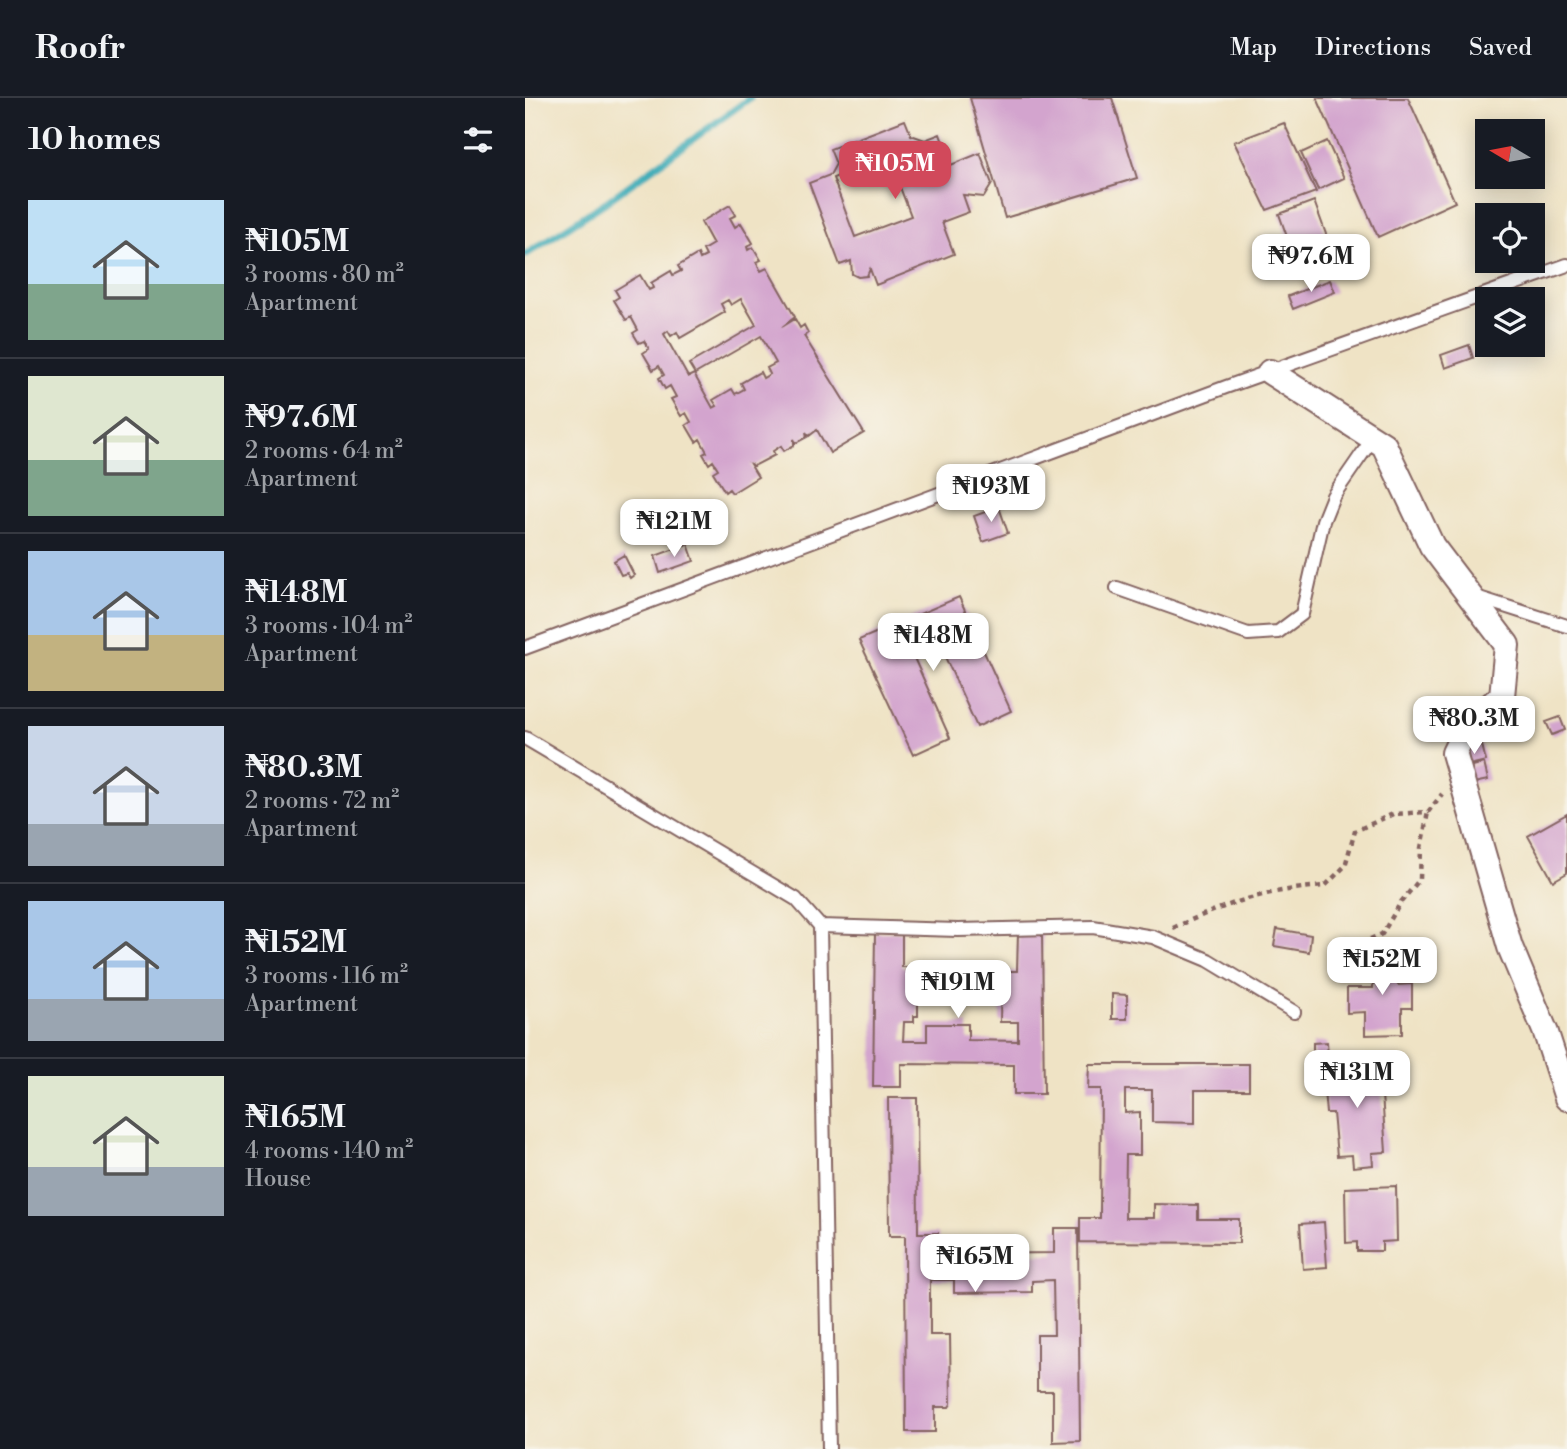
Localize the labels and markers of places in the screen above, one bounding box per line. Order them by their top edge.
pin: ₦105M [846,141,944,201]
pin: ₦97.6M [1254,234,1368,294]
pin: ₦193M [942,464,1040,524]
pin: ₦121M [625,500,723,559]
pin: ₦148M [884,614,982,673]
pin: ₦80.3M [1417,696,1531,756]
pin: ₦152M [1333,937,1431,997]
pin: ₦191M [909,960,1007,1020]
pin: ₦131M [1308,1051,1406,1110]
pin: ₦165M [926,1234,1024,1294]

